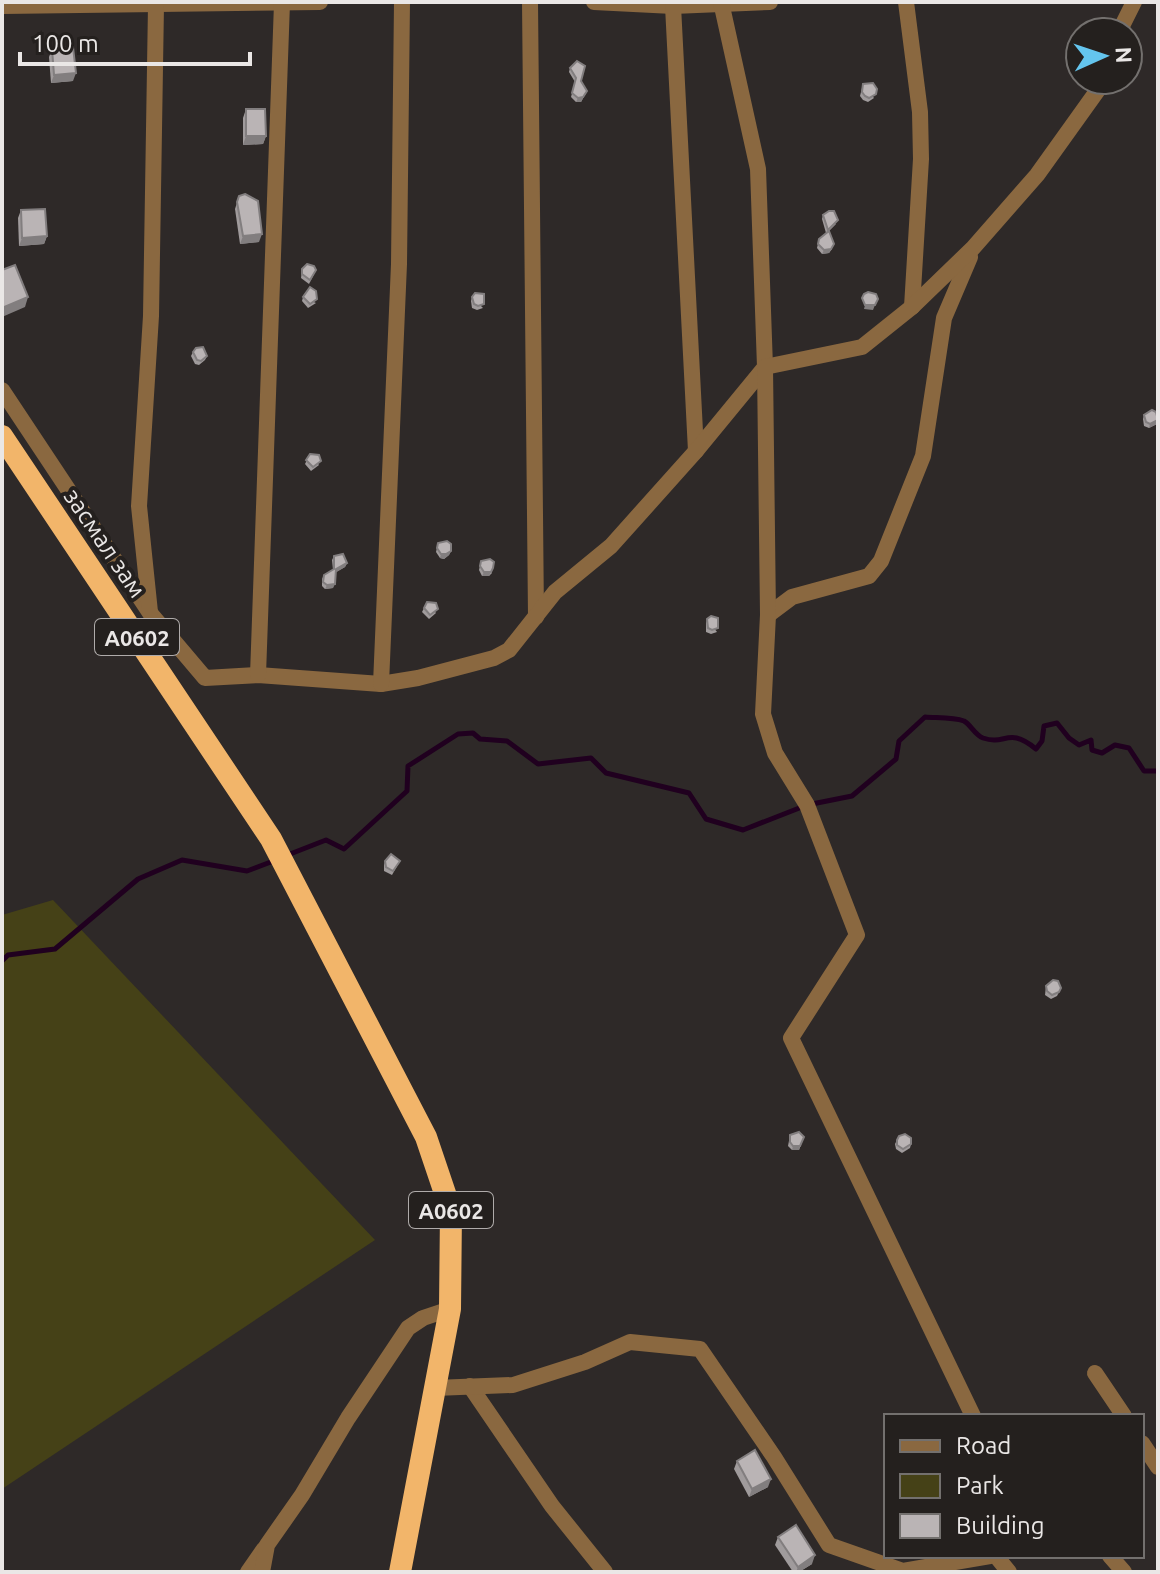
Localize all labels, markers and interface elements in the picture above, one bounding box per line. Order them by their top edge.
scale bar [20,16,250,66]
north arrow [1064,16,1144,96]
text: 100 m [32,30,99,57]
text: N [1112,46,1137,64]
street label: засмал зам [59,483,151,603]
road number: A0602 [95,619,179,655]
road number: A0602 [409,1192,493,1228]
legend [884,1414,1144,1558]
text: Road [956,1432,1011,1459]
text: Park [956,1472,1004,1499]
text: Building [956,1512,1044,1539]

